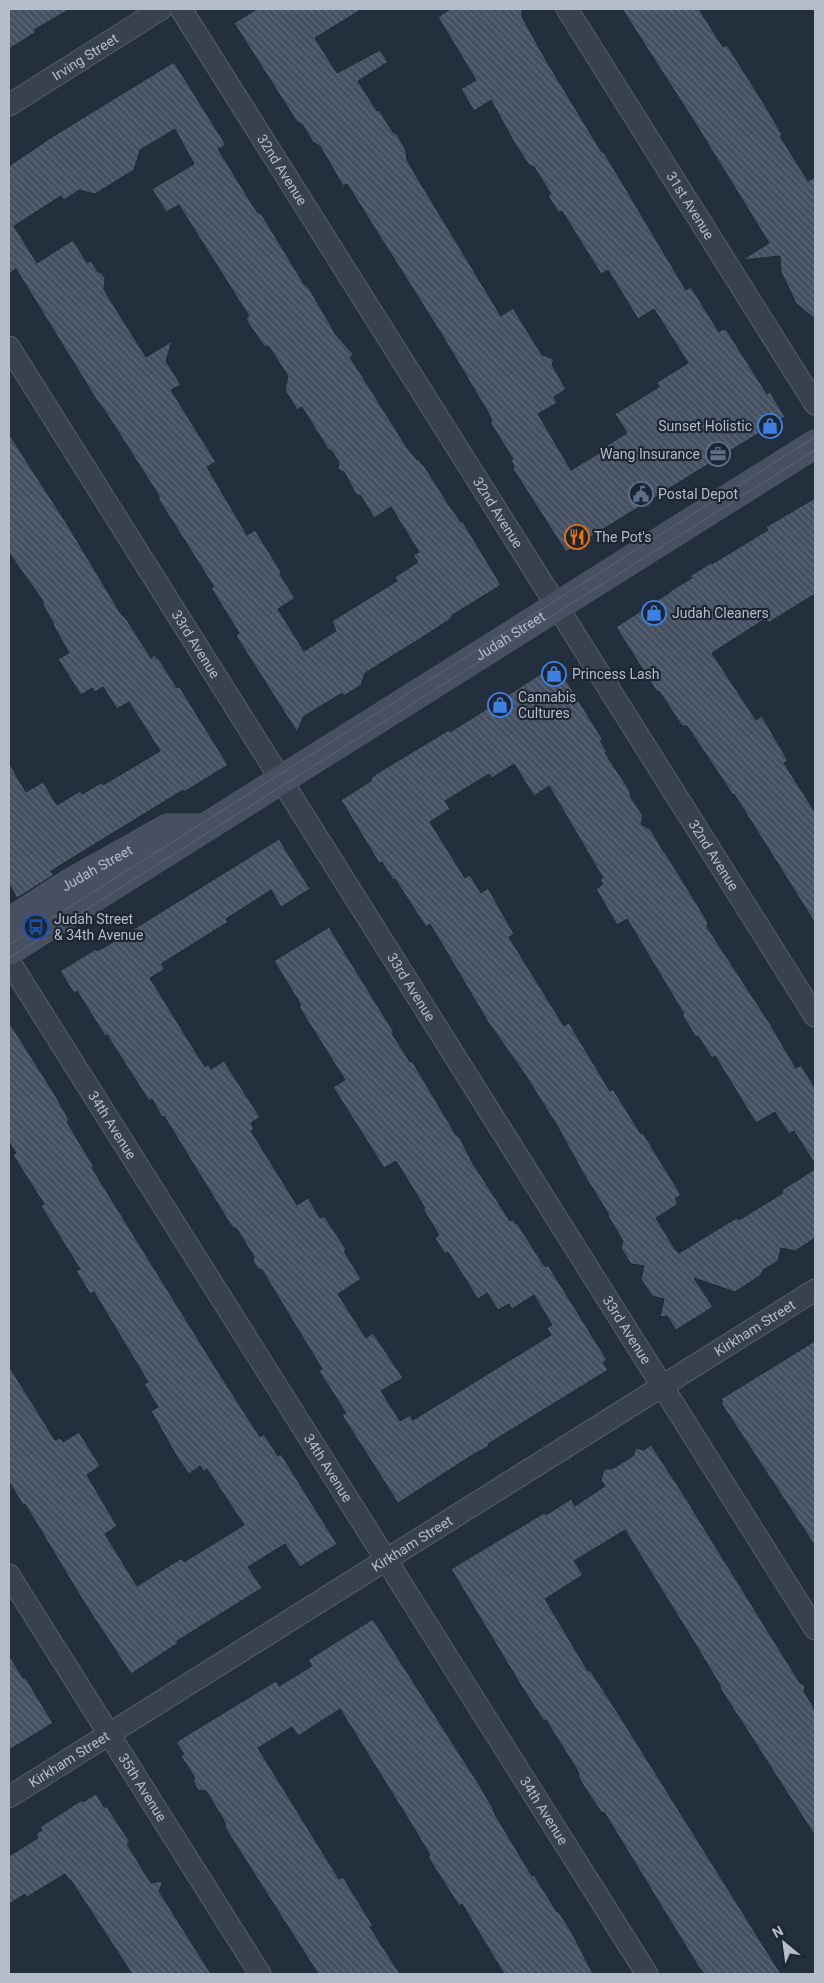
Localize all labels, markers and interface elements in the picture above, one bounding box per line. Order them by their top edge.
street label: Irving Street [49,30,121,84]
street label: 32nd Avenue [254,131,310,208]
street label: 31st Avenue [663,169,718,242]
shop icon: Sunset Holistic [757,413,783,439]
place label: Sunset Holistic [658,418,752,434]
office icon: Wang Insurance [705,441,731,467]
place label: Wang Insurance [600,446,700,462]
street label: 32nd Avenue [470,474,526,551]
public building icon: Postal Depot [628,481,654,507]
place label: Postal Depot [658,486,738,502]
restaurant icon: The Pot's [564,524,590,550]
place label: The Pot's [594,529,651,545]
shop icon: Judah Cleaners [641,600,667,626]
place label: Judah Cleaners [672,605,769,621]
street label: 33rd Avenue [168,607,223,681]
street label: Judah Street [472,608,548,664]
shop icon: Princess Lash [541,661,567,687]
place label: Princess Lash [572,666,659,682]
place label: Cannabis Cultures [518,689,576,721]
shop icon: Cannabis Cultures [487,692,513,718]
street label: 32nd Avenue [686,817,742,894]
street label: Judah Street [58,841,136,895]
place label: Judah Street & 34th Avenue [54,911,143,943]
bus stop icon: Judah Street & 34th Avenue [23,914,49,940]
street label: 33rd Avenue [384,950,439,1024]
street label: 34th Avenue [85,1088,140,1162]
street label: 33rd Avenue [600,1293,654,1367]
street label: Kirkham Street [711,1296,798,1359]
street label: 34th Avenue [301,1431,356,1505]
street label: Kirkham Street [369,1512,456,1575]
street label: Kirkham Street [26,1728,113,1791]
street label: 35th Avenue [115,1750,170,1824]
street label: 34th Avenue [517,1774,571,1848]
north arrow [759,1918,809,1968]
text: N [769,1922,786,1941]

